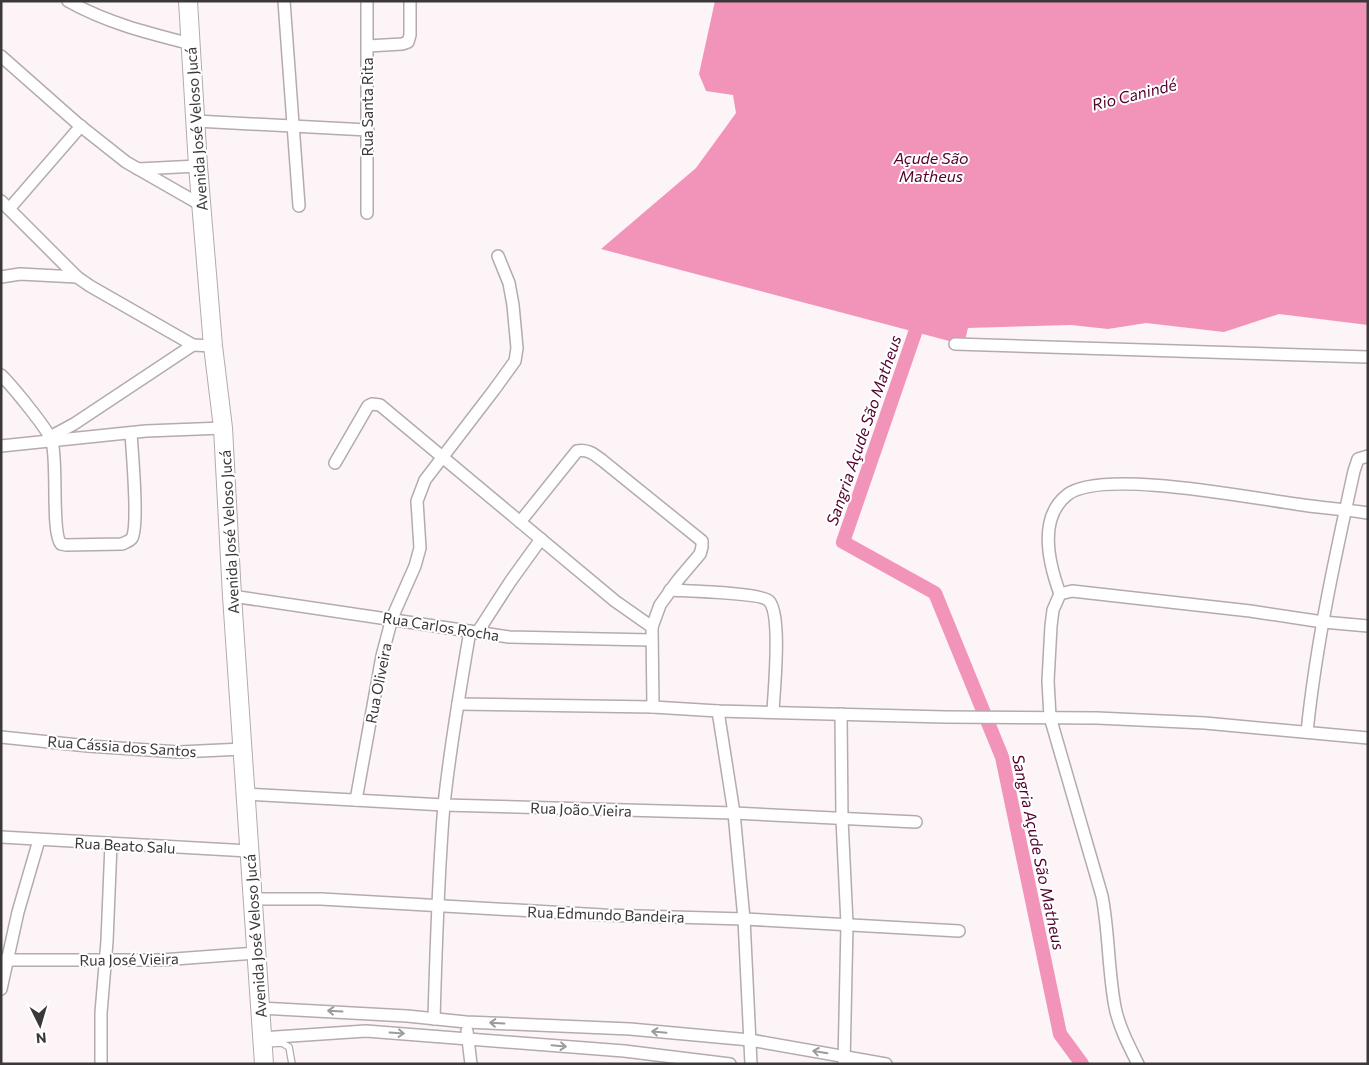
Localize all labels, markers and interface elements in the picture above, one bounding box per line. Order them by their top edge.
street label: Avenida José Veloso Jucá [181,47,211,211]
street label: Rua Santa Rita [358,57,376,157]
water label: Rio Canindé [1090,74,1179,114]
water label: Açude São Matheus [892,148,969,185]
water label: Sangria Açude São Matheus [822,332,904,528]
street label: Avenida José Veloso Jucá [216,450,242,614]
street label: Rua Carlos Rocha [381,608,501,644]
street label: Rua Oliveira [361,641,395,725]
street label: Rua Cássia dos Santos [47,732,197,760]
water label: Sangria Açude São Matheus [1009,752,1069,952]
street label: Rua João Vieira [530,798,632,820]
street label: Rua Beato Salu [74,833,176,857]
street label: Avenida José Veloso Jucá [240,854,270,1018]
street label: Rua Edmundo Bandeira [527,902,685,926]
street label: Rua José Vieira [79,949,179,969]
north arrow [15,1000,65,1050]
one-way arrow [327,1007,343,1016]
one-way arrow [489,1019,505,1028]
one-way arrow [652,1027,668,1037]
one-way arrow [389,1029,405,1038]
text: N [35,1030,47,1047]
one-way arrow [551,1041,567,1051]
one-way arrow [813,1046,829,1056]

